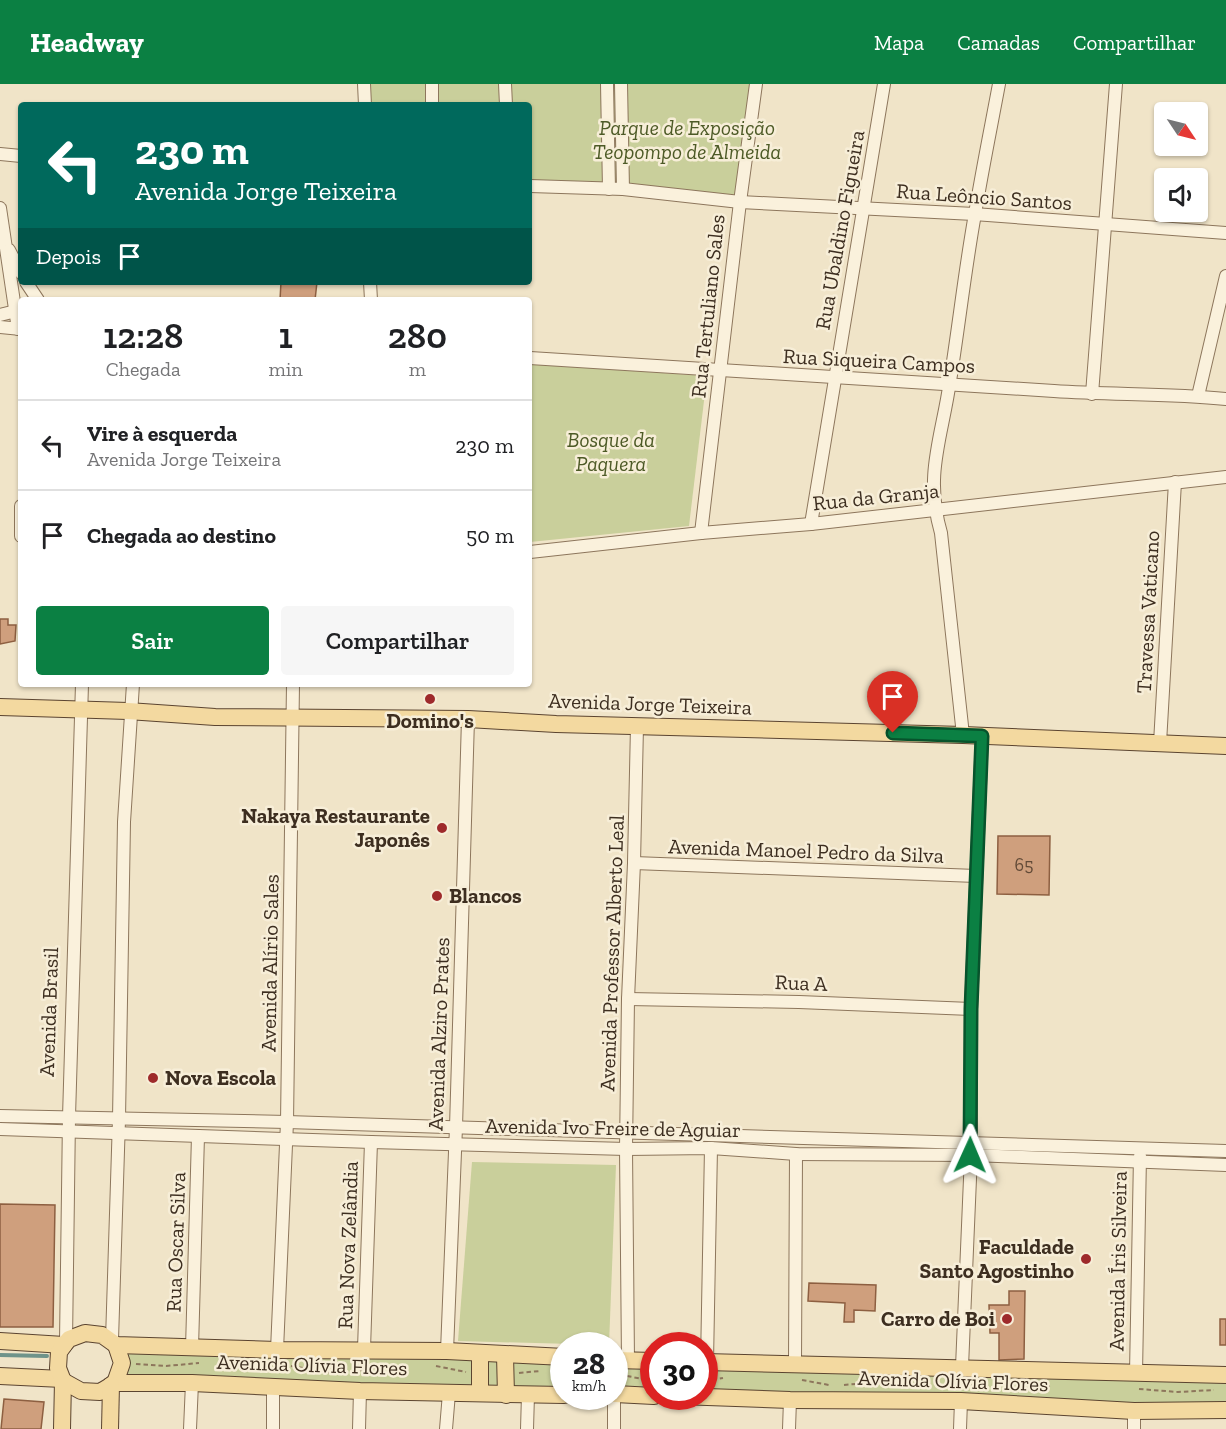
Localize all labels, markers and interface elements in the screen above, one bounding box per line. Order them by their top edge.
text: Headway [30,26,144,59]
text: Mapa [874,30,924,55]
text: Camadas [957,30,1040,55]
text: Compartilhar [1073,30,1196,55]
north arrow [1154,102,1208,156]
map controls [1154,102,1208,222]
park label: Parque de Exposição Teopompo de Almeida [593,115,781,164]
text: 230 m [135,124,249,175]
icon: left [36,126,114,204]
street label: Rua Ubaldino Figueira [810,128,869,332]
button: sound [1154,168,1208,222]
text: Avenida Jorge Teixeira [135,175,397,207]
street label: Rua Leôncio Santos [895,178,1073,215]
street label: Rua Tertuliano Sales [685,213,730,399]
icon: arrive [113,240,146,273]
text: Depois [36,243,101,270]
text: 12:28 [103,314,183,357]
text: 1 [278,314,293,357]
text: 280 [388,314,447,357]
street label: Rua Siqueira Campos [782,343,976,378]
text: Chegada [106,357,181,381]
text: min [268,357,303,381]
text: m [409,357,426,381]
text: Vire à esquerda [87,420,237,447]
park label: Bosque da Paquera [567,427,655,476]
icon: left [36,429,69,462]
text: 230 m [455,432,514,459]
text: Avenida Jorge Teixeira [87,447,281,471]
street label: Rua da Granja [811,477,941,517]
icon: arrive [36,519,69,552]
text: Chegada ao destino [87,522,276,549]
text: 50 m [466,522,514,549]
street label: Travessa Vaticano [1131,530,1164,694]
button: Sair [36,606,269,675]
button: Compartilhar [281,606,514,675]
pin [867,671,918,733]
icon: arrive [876,680,909,713]
street label: Avenida Jorge Teixeira [548,687,752,720]
marker: Domino's [423,692,437,706]
place label: Domino's [386,708,474,733]
place label: Nakaya Restaurante Japonês [241,803,430,852]
street label: Avenida Professor Alberto Leal [594,814,629,1092]
marker: Nakaya Restaurante Japonês [435,821,449,835]
street label: Avenida Manoel Pedro da Silva [668,833,944,868]
house number: 65 [1015,854,1033,876]
street label: Avenida Alírio Sales [255,874,284,1052]
place label: Blancos [449,883,522,908]
marker: Blancos [430,889,444,903]
street label: Avenida Alziro Prates [423,937,454,1131]
street label: Avenida Brasil [34,946,63,1077]
street label: Rua A [774,969,828,996]
place label: Nova Escola [165,1065,277,1090]
marker: Nova Escola [146,1071,160,1085]
street label: Avenida Ivo Freire de Aguiar [485,1113,741,1142]
position arrow [938,1123,1002,1187]
street label: Rua Nova Zelândia [332,1161,363,1329]
street label: Rua Oscar Silva [161,1171,190,1313]
street label: Avenida Íris Silveira [1103,1171,1132,1351]
place label: Faculdade Santo Agostinho [920,1234,1074,1283]
marker: Faculdade Santo Agostinho [1079,1252,1093,1266]
place label: Carro de Boi [881,1306,995,1331]
marker: Carro de Boi [1000,1312,1014,1326]
speed limit sign: 30 [640,1332,718,1410]
text: 28 [573,1346,605,1382]
street label: Avenida Olívia Flores [216,1349,408,1380]
street label: Avenida Olívia Flores [857,1365,1049,1396]
text: km/h [572,1377,606,1395]

